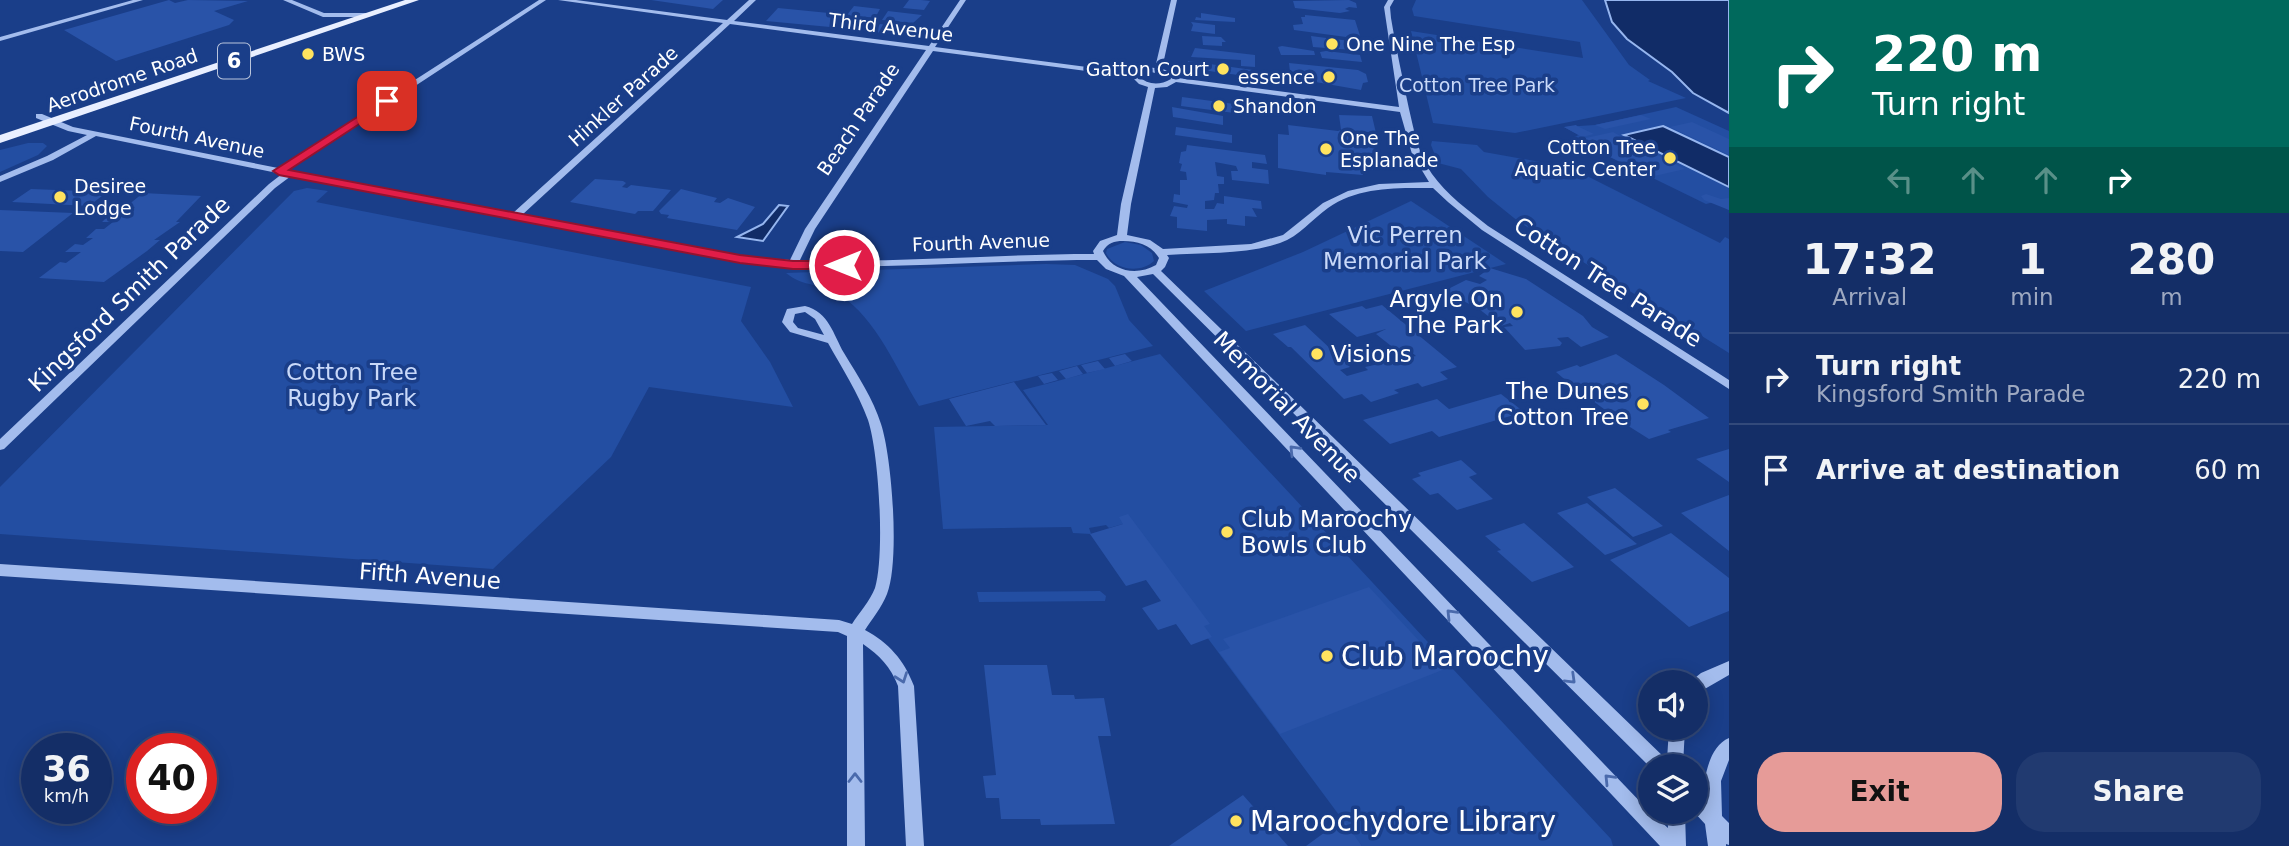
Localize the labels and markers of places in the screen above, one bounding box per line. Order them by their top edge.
place label: One Nine The Esp [1346,33,1515,55]
marker: One Nine The Esp [1324,36,1340,52]
place label: BWS [322,43,365,65]
marker: BWS [300,46,316,62]
place label: Gatton Court [1086,58,1209,80]
marker: Gatton Court [1215,61,1231,77]
place label: essence [1238,66,1315,88]
marker: essence [1321,69,1337,85]
pin [357,71,417,131]
place label: Shandon [1233,95,1317,117]
marker: Shandon [1211,98,1227,114]
place label: One The Esplanade [1340,127,1438,171]
place label: Cotton Tree Aquatic Center [1514,136,1656,180]
marker: One The Esplanade [1318,141,1334,157]
marker: Cotton Tree Aquatic Center [1662,150,1678,166]
place label: Desiree Lodge [74,175,146,219]
marker: Desiree Lodge [52,189,68,205]
place label: Argyle On The Park [1389,286,1504,338]
marker: Argyle On The Park [1509,304,1525,320]
place label: Visions [1331,341,1412,367]
marker: Visions [1309,346,1325,362]
place label: The Dunes Cotton Tree [1497,378,1629,430]
marker: The Dunes Cotton Tree [1635,396,1651,412]
place label: Club Maroochy Bowls Club [1241,506,1412,558]
marker: Club Maroochy Bowls Club [1219,524,1235,540]
place label: Club Maroochy [1341,640,1549,673]
marker: Club Maroochy [1319,648,1335,664]
place label: Maroochydore Library [1250,805,1556,838]
marker: Maroochydore Library [1228,813,1244,829]

